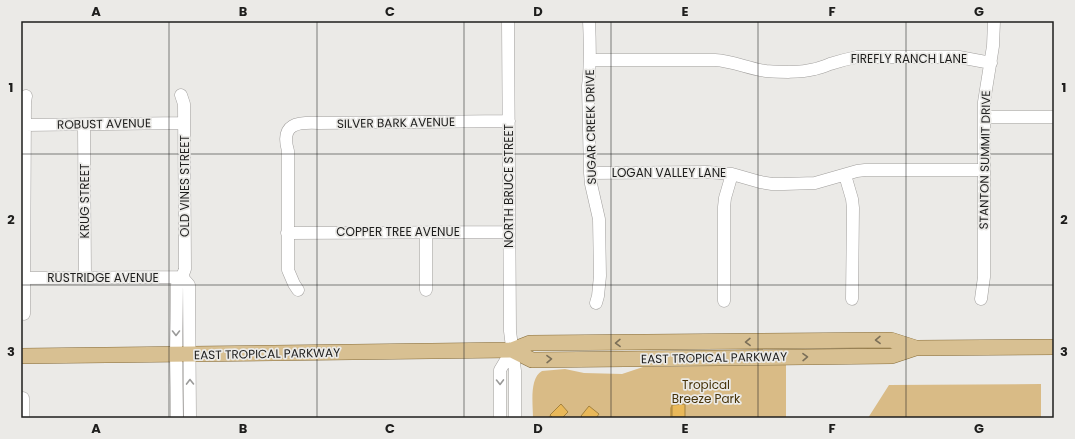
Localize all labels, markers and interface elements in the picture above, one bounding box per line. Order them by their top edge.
text: A [91,2,101,21]
text: B [239,2,248,21]
text: C [385,2,395,21]
text: D [533,2,543,21]
text: E [681,2,689,21]
text: F [828,2,836,21]
text: G [974,2,984,21]
street label: FIREFLY RANCH LANE [851,50,967,67]
street label: SUGAR CREEK DRIVE [581,69,600,185]
text: 1 [9,78,13,97]
text: 1 [1062,78,1066,97]
street label: STANTON SUMMIT DRIVE [975,90,994,230]
street label: SILVER BARK AVENUE [337,113,455,132]
street label: ROBUST AVENUE [57,114,151,133]
street label: NORTH BRUCE STREET [500,123,517,248]
street label: OLD VINES STREET [176,135,193,237]
street label: KRUG STREET [76,163,93,238]
street label: LOGAN VALLEY LANE [612,164,726,181]
text: 2 [7,210,15,229]
text: 2 [1060,210,1068,229]
street label: COPPER TREE AVENUE [336,223,460,240]
street label: RUSTRIDGE AVENUE [47,269,159,286]
one-way arrow [172,330,180,336]
one-way arrow [875,336,881,344]
one-way arrow [745,337,751,346]
one-way arrow [615,339,621,347]
text: 3 [7,342,15,361]
text: 3 [1060,342,1068,361]
street label: EAST TROPICAL PARKWAY [194,344,340,363]
street label: EAST TROPICAL PARKWAY [641,348,787,367]
one-way arrow [802,353,808,361]
one-way arrow [546,355,552,363]
park label: Tropical Breeze Park [672,376,741,407]
one-way arrow [185,379,194,385]
one-way arrow [496,379,504,385]
text: A [91,419,101,438]
text: B [239,419,248,438]
text: C [385,419,395,438]
text: D [533,419,543,438]
text: E [681,419,689,438]
text: F [828,419,836,438]
text: G [974,419,984,438]

